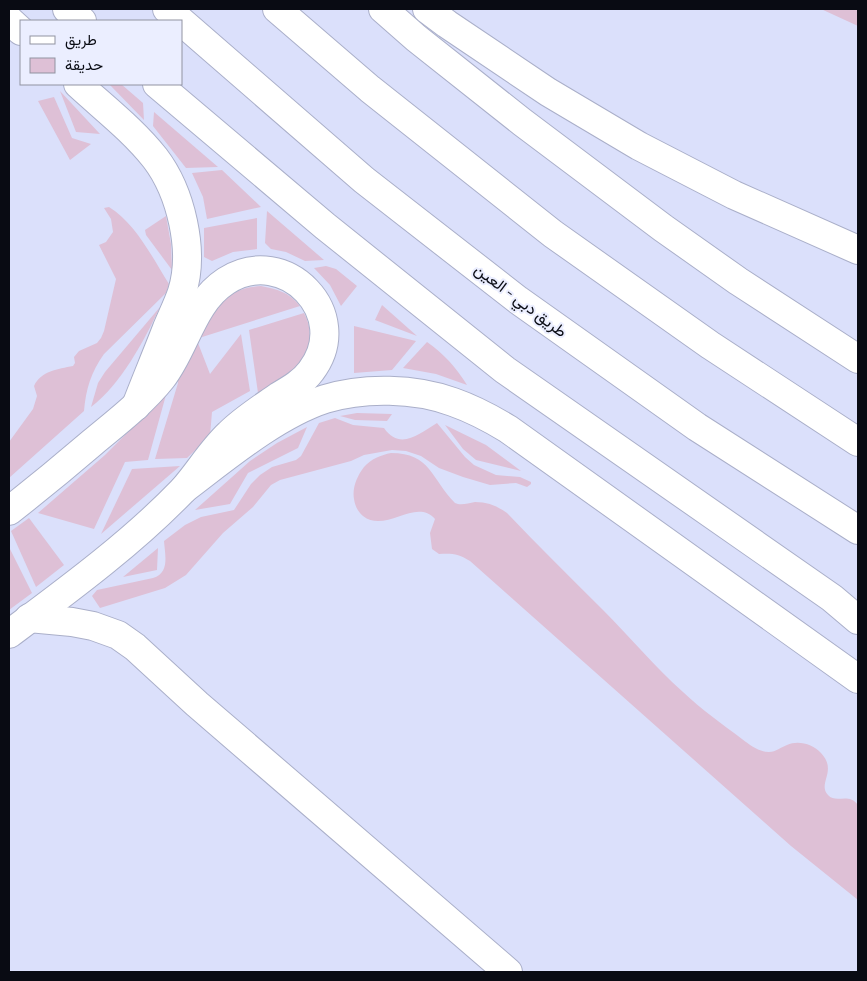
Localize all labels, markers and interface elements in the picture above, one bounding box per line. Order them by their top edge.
legend [20,20,182,85]
text: طريق [65,31,97,50]
text: حديقة [65,56,103,74]
street label: طريق دبي - العين [468,260,571,344]

